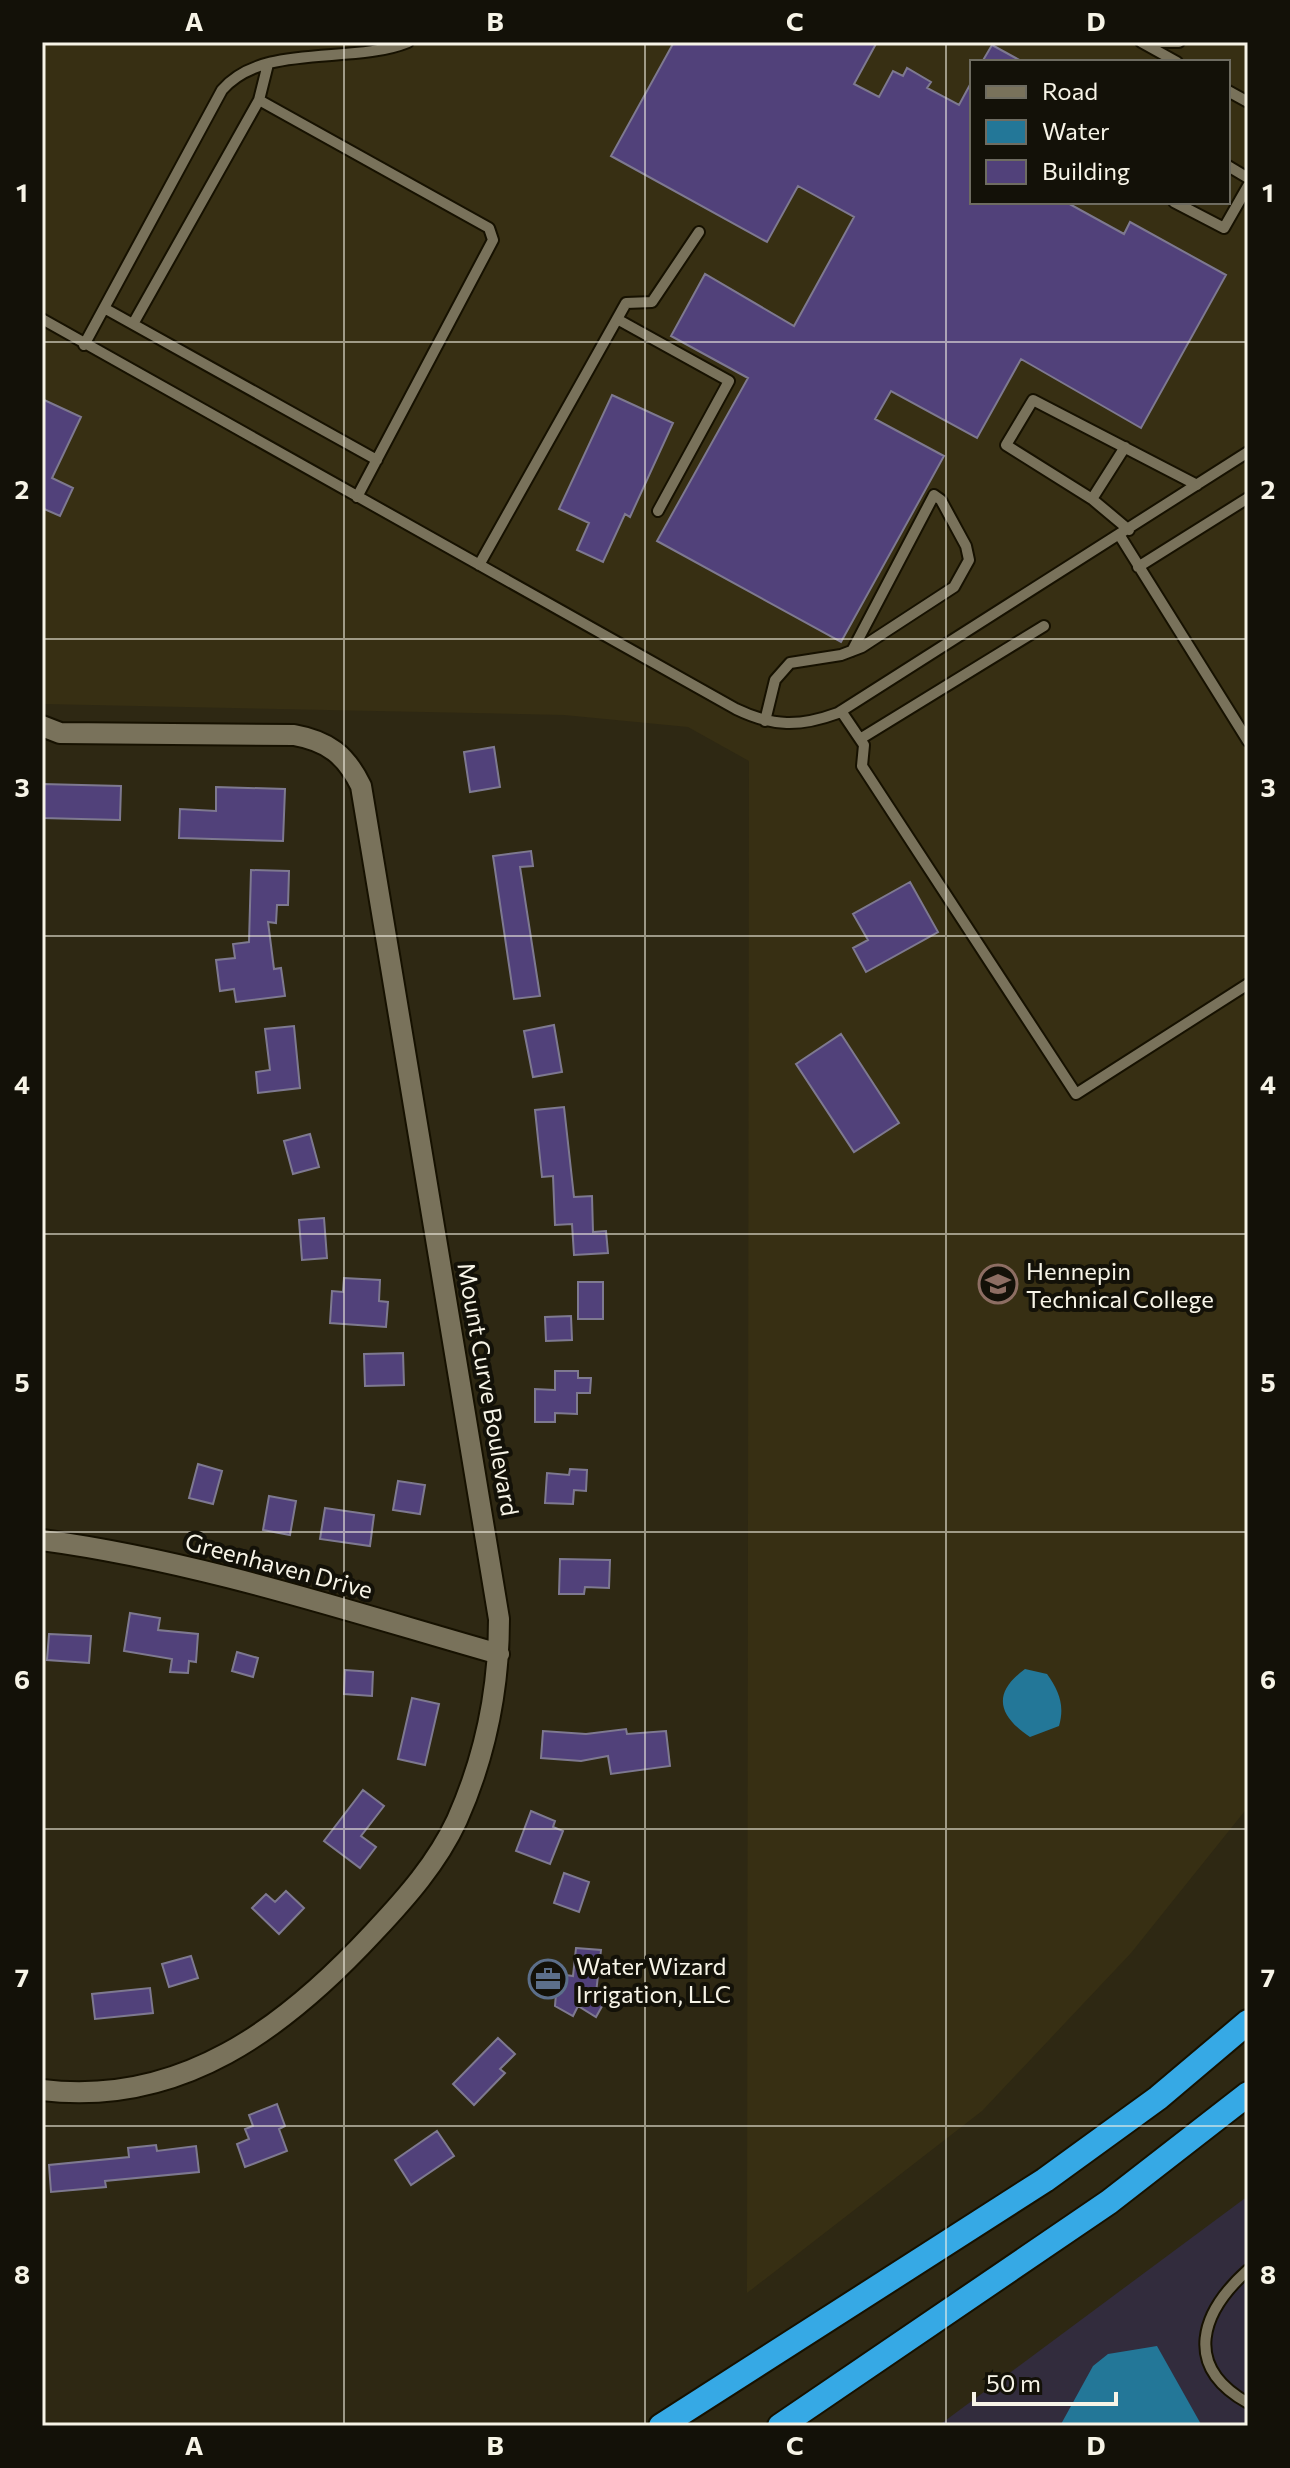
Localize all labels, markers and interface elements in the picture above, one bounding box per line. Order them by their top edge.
text: A [185,5,204,36]
text: B [486,5,504,36]
text: C [786,5,804,36]
text: D [1086,5,1106,36]
legend [970,60,1230,204]
text: Road [1042,76,1098,105]
text: Water [1042,116,1110,145]
text: Building [1042,156,1130,185]
text: 1 [16,176,28,207]
text: 1 [1262,176,1274,207]
text: 2 [15,473,29,504]
text: 2 [1261,473,1275,504]
text: 3 [14,771,30,802]
text: 3 [1260,771,1276,802]
text: 4 [14,1068,30,1099]
text: 4 [1260,1068,1276,1099]
place label: Hennepin Technical College [1026,1256,1214,1313]
street label: Mount Curve Boulevard [452,1260,526,1518]
school or university icon: Hennepin Technical College [977,1263,1019,1305]
text: 5 [14,1366,30,1397]
text: 5 [1260,1366,1276,1397]
street label: Greenhaven Drive [182,1526,376,1604]
text: 6 [14,1663,30,1694]
text: 6 [1260,1663,1276,1694]
place label: Water Wizard Irrigation, LLC [576,1951,731,2008]
office icon: Water Wizard Irrigation, LLC [527,1958,569,2000]
text: 7 [15,1961,29,1992]
text: 7 [1261,1961,1275,1992]
text: 8 [14,2258,30,2289]
text: 8 [1260,2258,1276,2289]
scale bar [974,2356,1116,2406]
text: 50 m [986,2368,1041,2397]
text: A [185,2429,204,2460]
text: B [486,2429,504,2460]
text: C [786,2429,804,2460]
text: D [1086,2429,1106,2460]

